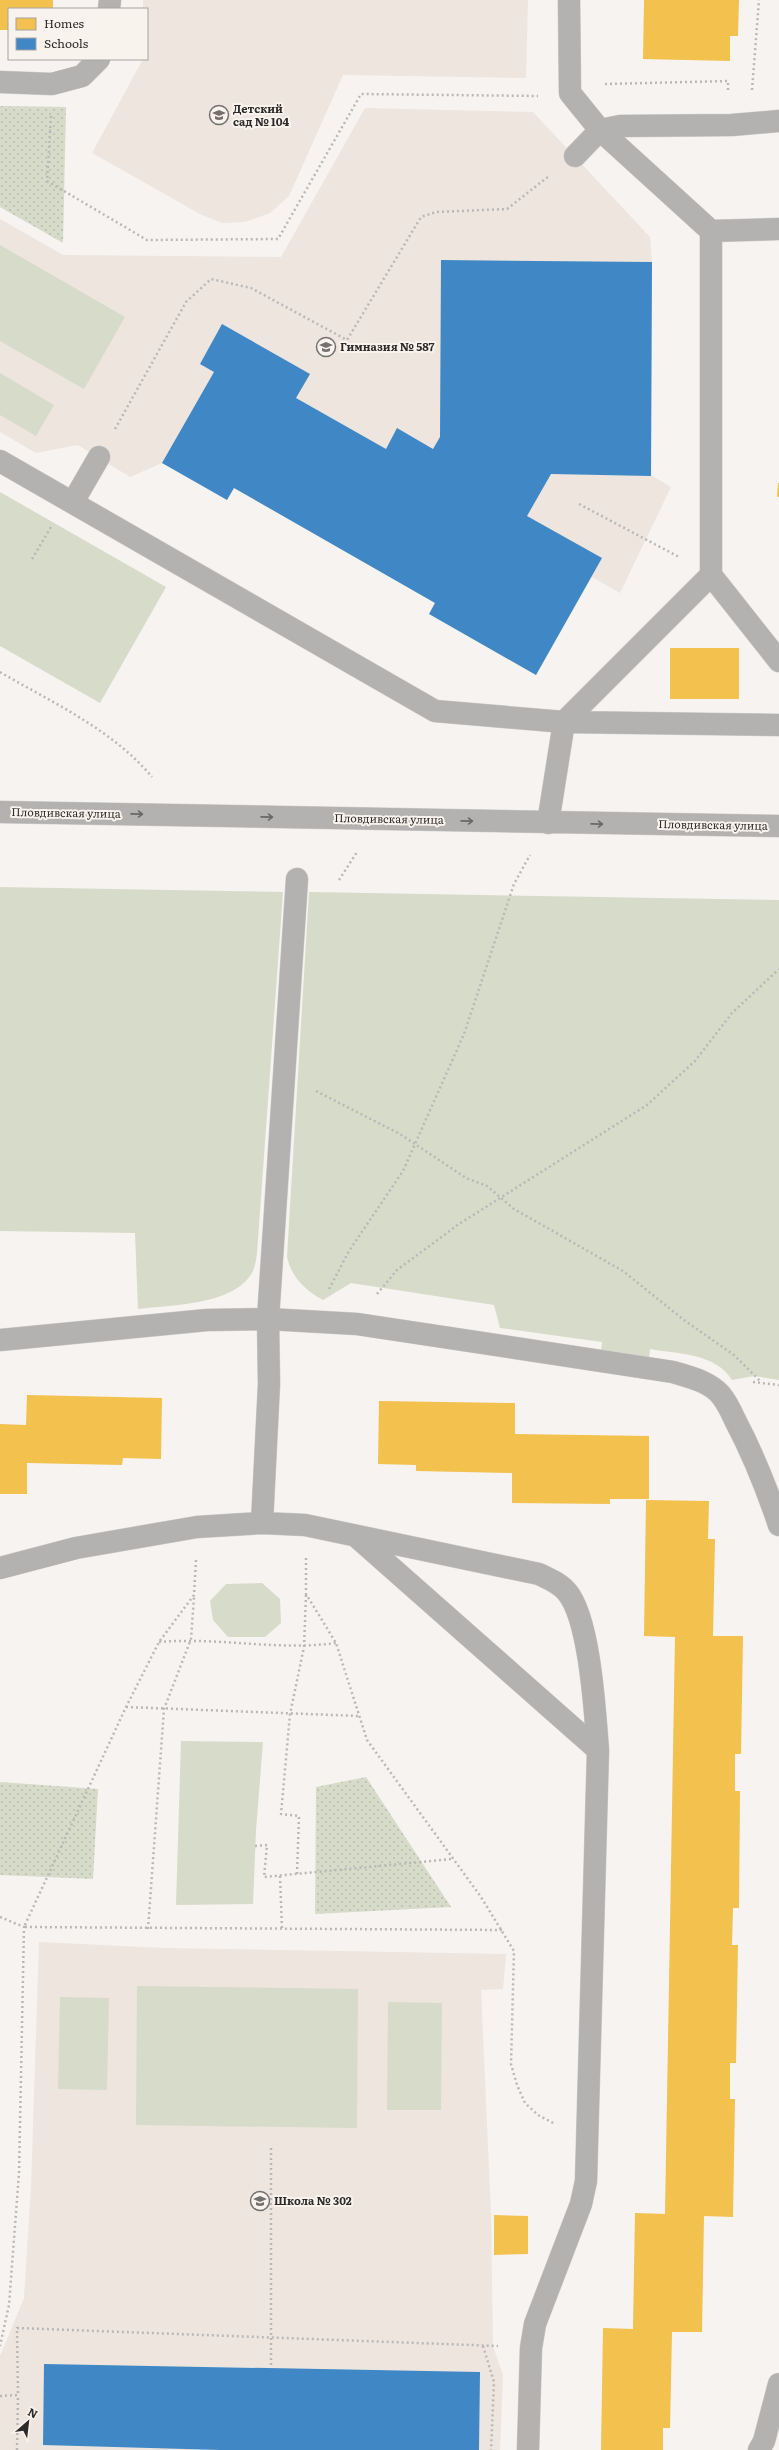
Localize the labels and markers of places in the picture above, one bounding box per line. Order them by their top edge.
place label: Детский сад № 104 [233,100,289,129]
school or university icon: Детский сад № 104 [208,104,230,126]
school or university icon: Гимназия № 587 [315,336,337,358]
place label: Гимназия № 587 [340,338,435,354]
school or university icon: Школа № 302 [249,2190,271,2212]
place label: Школа № 302 [274,2192,352,2208]

